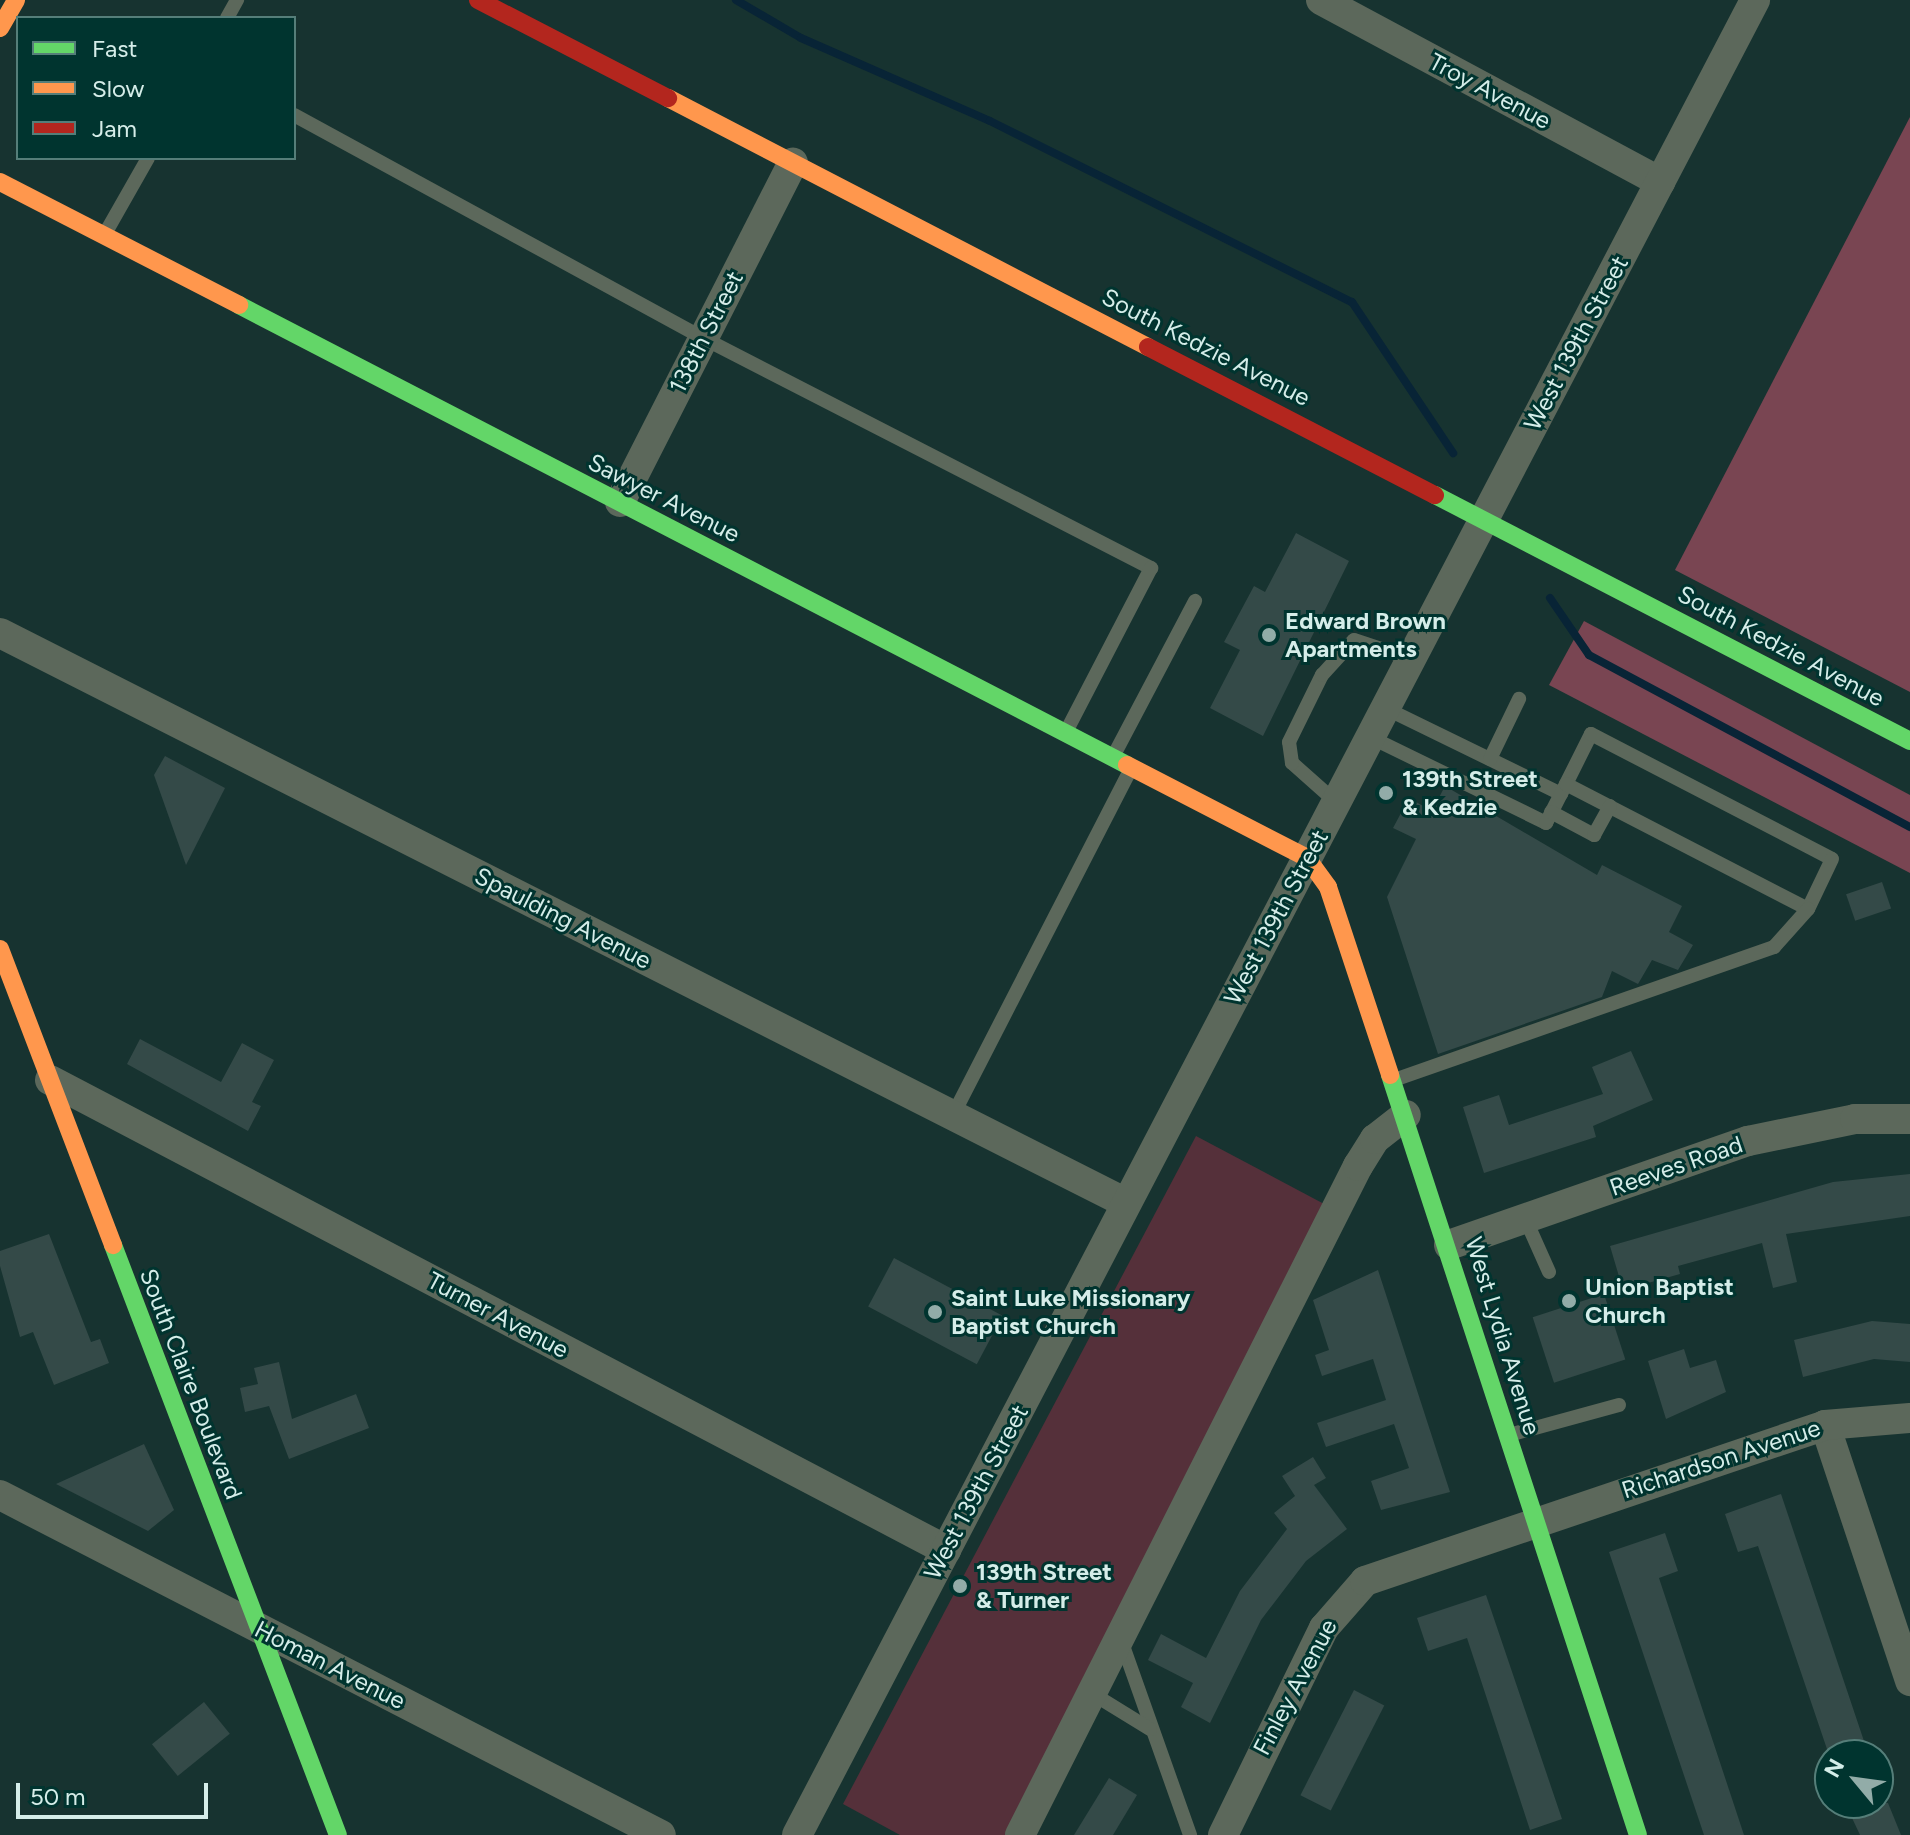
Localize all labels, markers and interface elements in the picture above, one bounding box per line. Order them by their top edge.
legend [16,16,296,160]
text: Fast [92,34,137,63]
street label: Troy Avenue [1424,47,1556,135]
text: Slow [92,74,144,103]
text: Jam [92,114,137,143]
street label: West 139th Street [1518,251,1634,435]
street label: 138th Street [663,266,749,398]
street label: South Kedzie Avenue [1097,282,1315,412]
street label: Sawyer Avenue [583,447,745,549]
street label: South Kedzie Avenue [1673,579,1889,713]
place label: Edward Brown Apartments [1285,607,1446,663]
marker: Edward Brown Apartments [1260,626,1278,644]
place label: 139th Street & Kedzie [1402,765,1538,821]
marker: 139th Street & Kedzie [1377,784,1395,802]
street label: West 139th Street [1218,825,1334,1009]
street label: Spaulding Avenue [470,861,656,975]
street label: Reeves Road [1606,1130,1746,1202]
street label: West Lydia Avenue [1459,1234,1547,1438]
street label: South Claire Boulevard [134,1265,248,1503]
street label: Turner Avenue [423,1266,573,1364]
place label: Union Baptist Church [1585,1273,1734,1329]
place label: Saint Luke Missionary Baptist Church [951,1284,1190,1340]
marker: Union Baptist Church [1560,1292,1578,1310]
marker: Saint Luke Missionary Baptist Church [926,1303,944,1321]
street label: West 139th Street [918,1400,1034,1584]
street label: Richardson Avenue [1618,1413,1824,1505]
place label: 139th Street & Turner [976,1558,1112,1614]
marker: 139th Street & Turner [951,1577,969,1595]
street label: Finley Avenue [1247,1614,1343,1760]
street label: Homan Avenue [250,1615,410,1715]
north arrow [1814,1739,1894,1819]
text: N [1818,1754,1850,1782]
scale bar [20,1767,212,1817]
text: 50 m [30,1782,86,1811]

